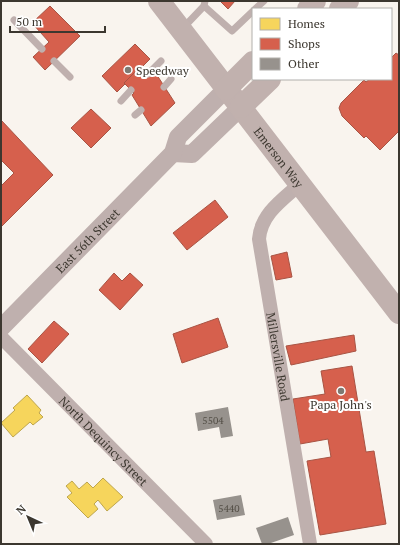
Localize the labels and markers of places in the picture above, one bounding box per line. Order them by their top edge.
place label: Speedway [136,63,190,78]
marker: Speedway [123,65,133,75]
marker: Papa John's [336,386,346,396]
place label: Papa John's [310,397,372,412]

